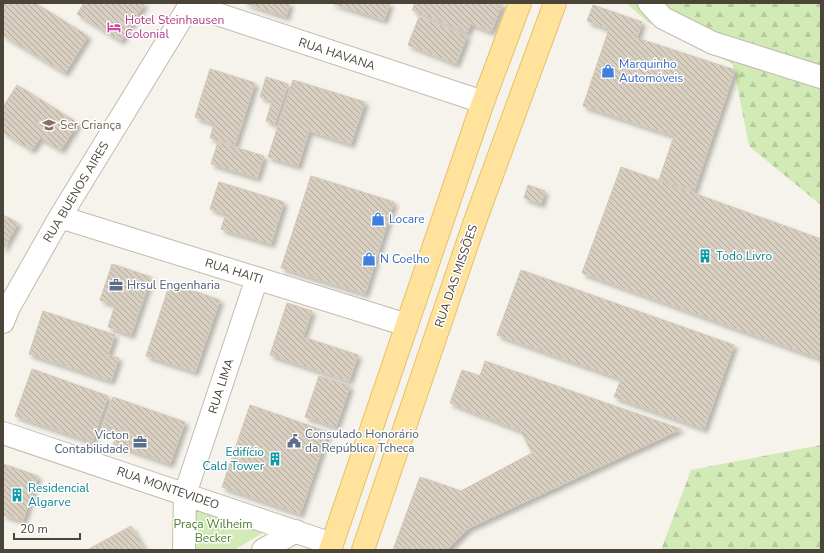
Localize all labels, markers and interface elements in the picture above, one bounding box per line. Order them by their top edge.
place label: Hotel Steinhausen Colonial [125,12,224,42]
hotel icon: Hotel Steinhausen Colonial [106,19,122,35]
street label: RUA HAVANA [297,34,378,74]
place label: Marquinho Automóveis [619,56,683,86]
shop icon: Marquinho Automóveis [600,63,616,79]
school or university icon: Ser Criança [41,117,57,133]
place label: Ser Criança [60,117,121,133]
street label: RUA BUENOS AIRES [40,139,112,245]
shop icon: Locare [370,211,386,227]
place label: Locare [389,211,425,227]
street label: RUA DAS MISSÕES [431,222,481,330]
building icon: Todo Livro [697,248,713,264]
place label: Todo Livro [716,248,772,264]
shop icon: N Coelho [361,251,377,267]
place label: N Coelho [380,251,430,267]
street label: RUA HAITI [203,255,265,287]
office icon: Hrsul Engenharia [108,277,124,293]
place label: Hrsul Engenharia [127,277,220,293]
street label: RUA LIMA [205,356,238,416]
place label: Consulado Honorário da República Tcheca [305,426,419,456]
place label: Victon Contabilidade [54,427,129,457]
public building icon: Consulado Honorário da República Tcheca [286,433,302,449]
office icon: Victon Contabilidade [132,434,148,450]
place label: Edifício Cald Tower [203,444,265,474]
building icon: Edifício Cald Tower [267,451,283,467]
street label: RUA MONTEVIDEO [115,463,221,513]
place label: Residencial Algarve [28,480,90,510]
building icon: Residencial Algarve [9,487,25,503]
scale bar [14,515,80,541]
park label: Praça Wilheim Becker [174,516,252,546]
text: 20 m [20,521,48,537]

